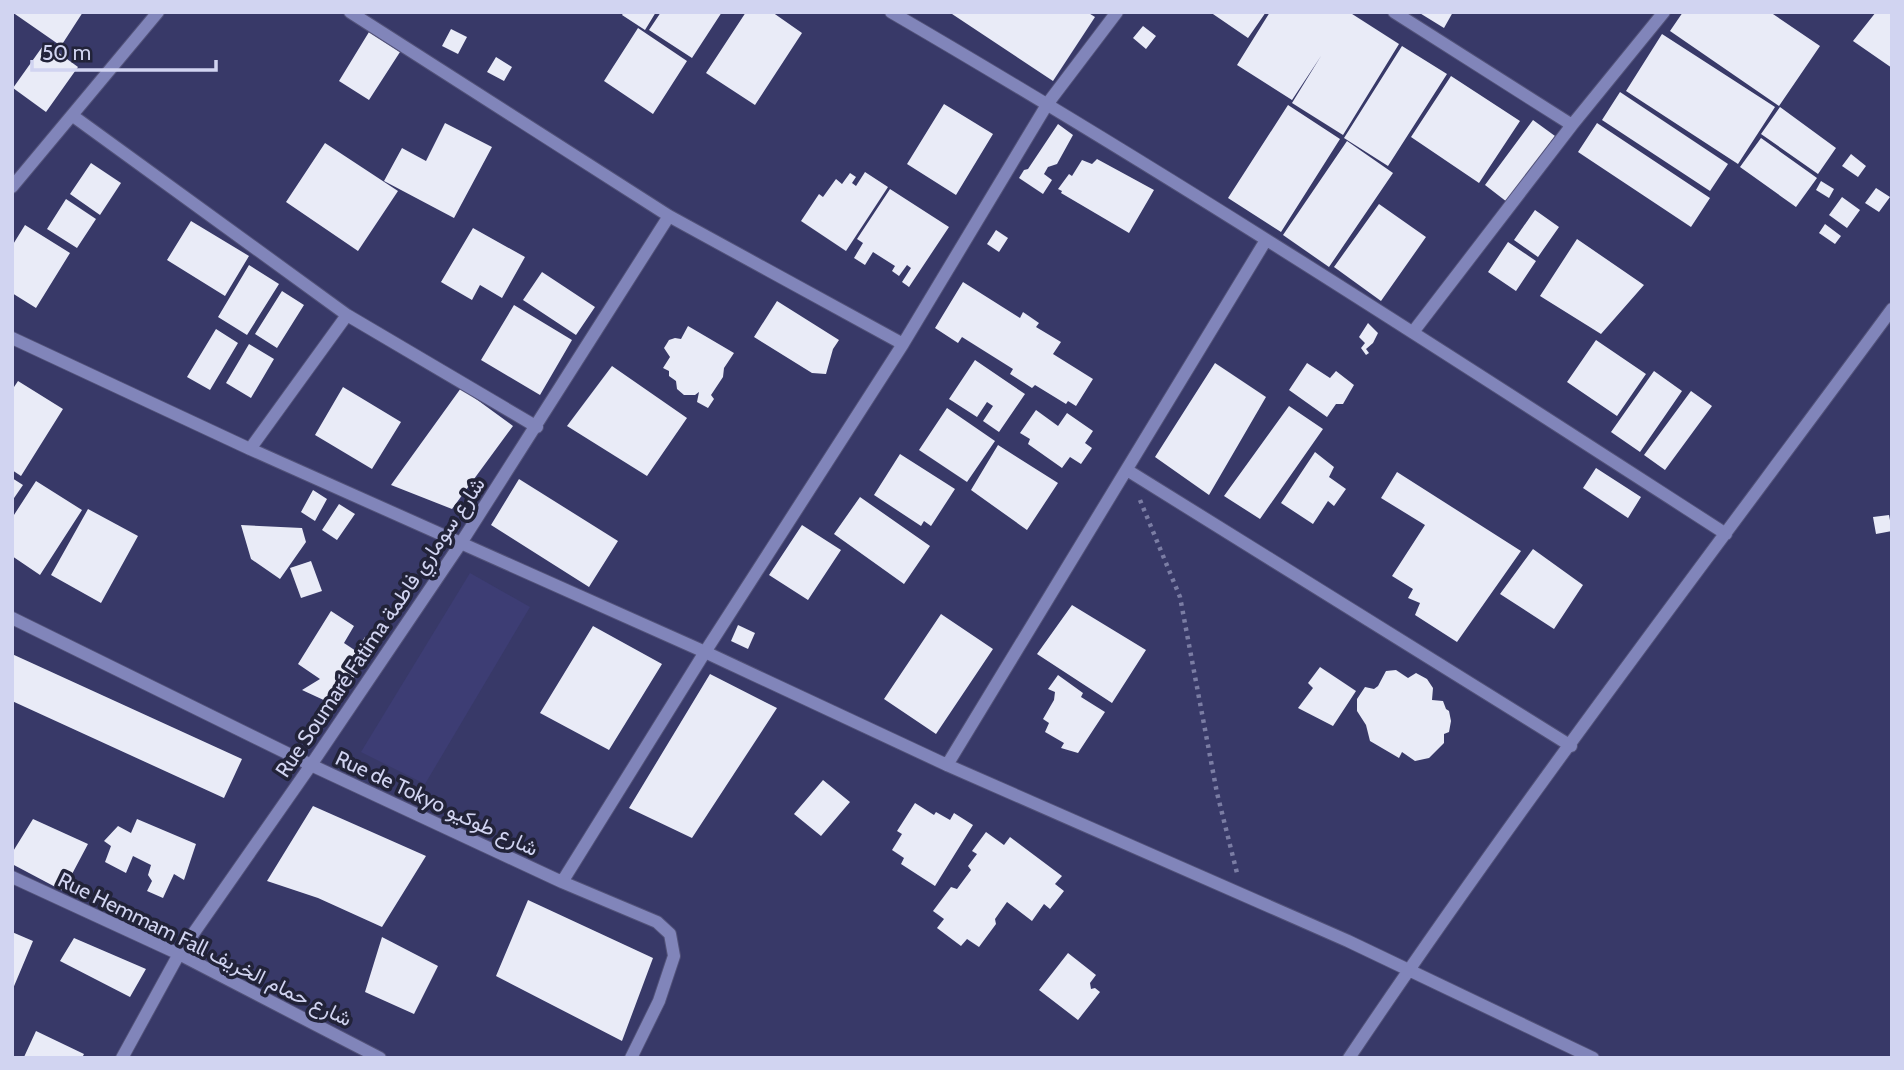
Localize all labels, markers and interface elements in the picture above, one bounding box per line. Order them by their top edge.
scale bar [32,28,215,72]
text: 50 m [42,40,91,65]
street label: Rue Soumaré Fatima شارع سوماري فاطمة [270,472,494,785]
street label: Rue de Tokyo شارع طوكيو [331,745,542,863]
street label: Rue Hemmam Fall شارع حمام الخريف [53,867,356,1033]

